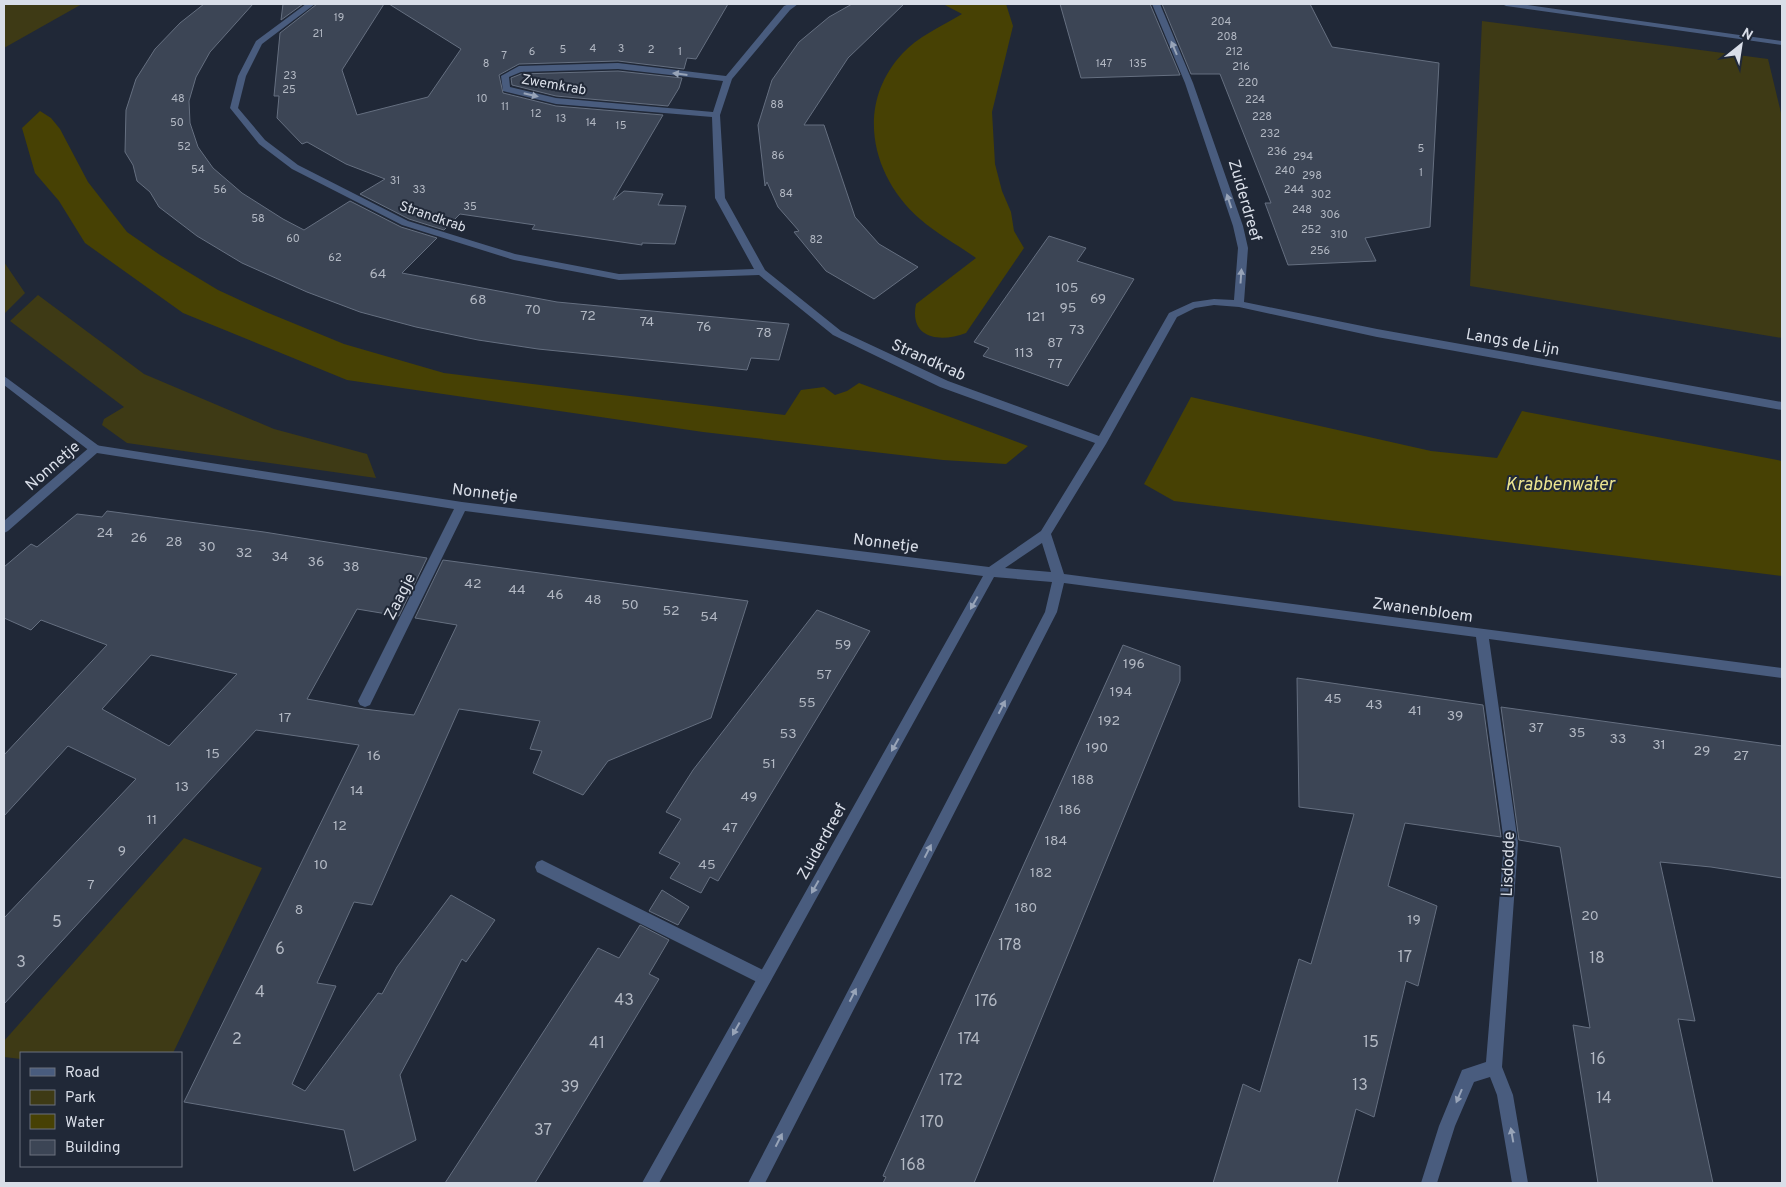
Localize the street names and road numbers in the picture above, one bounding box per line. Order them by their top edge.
street label: Zwemkrab [520,71,588,100]
street label: Zuiderdreef [1223,157,1265,244]
street label: Strandkrab [397,198,468,237]
street label: Langs de Lijn [1464,325,1561,361]
street label: Strandkrab [888,336,969,386]
street label: Nonnetje [22,437,85,496]
street label: Nonnetje [451,480,519,508]
street label: Nonnetje [852,530,920,558]
street label: Zaagje [381,570,421,624]
street label: Zwanenbloem [1371,594,1474,628]
street label: Zuiderdreef [794,800,852,884]
street label: Lisdodde [1498,831,1520,897]

